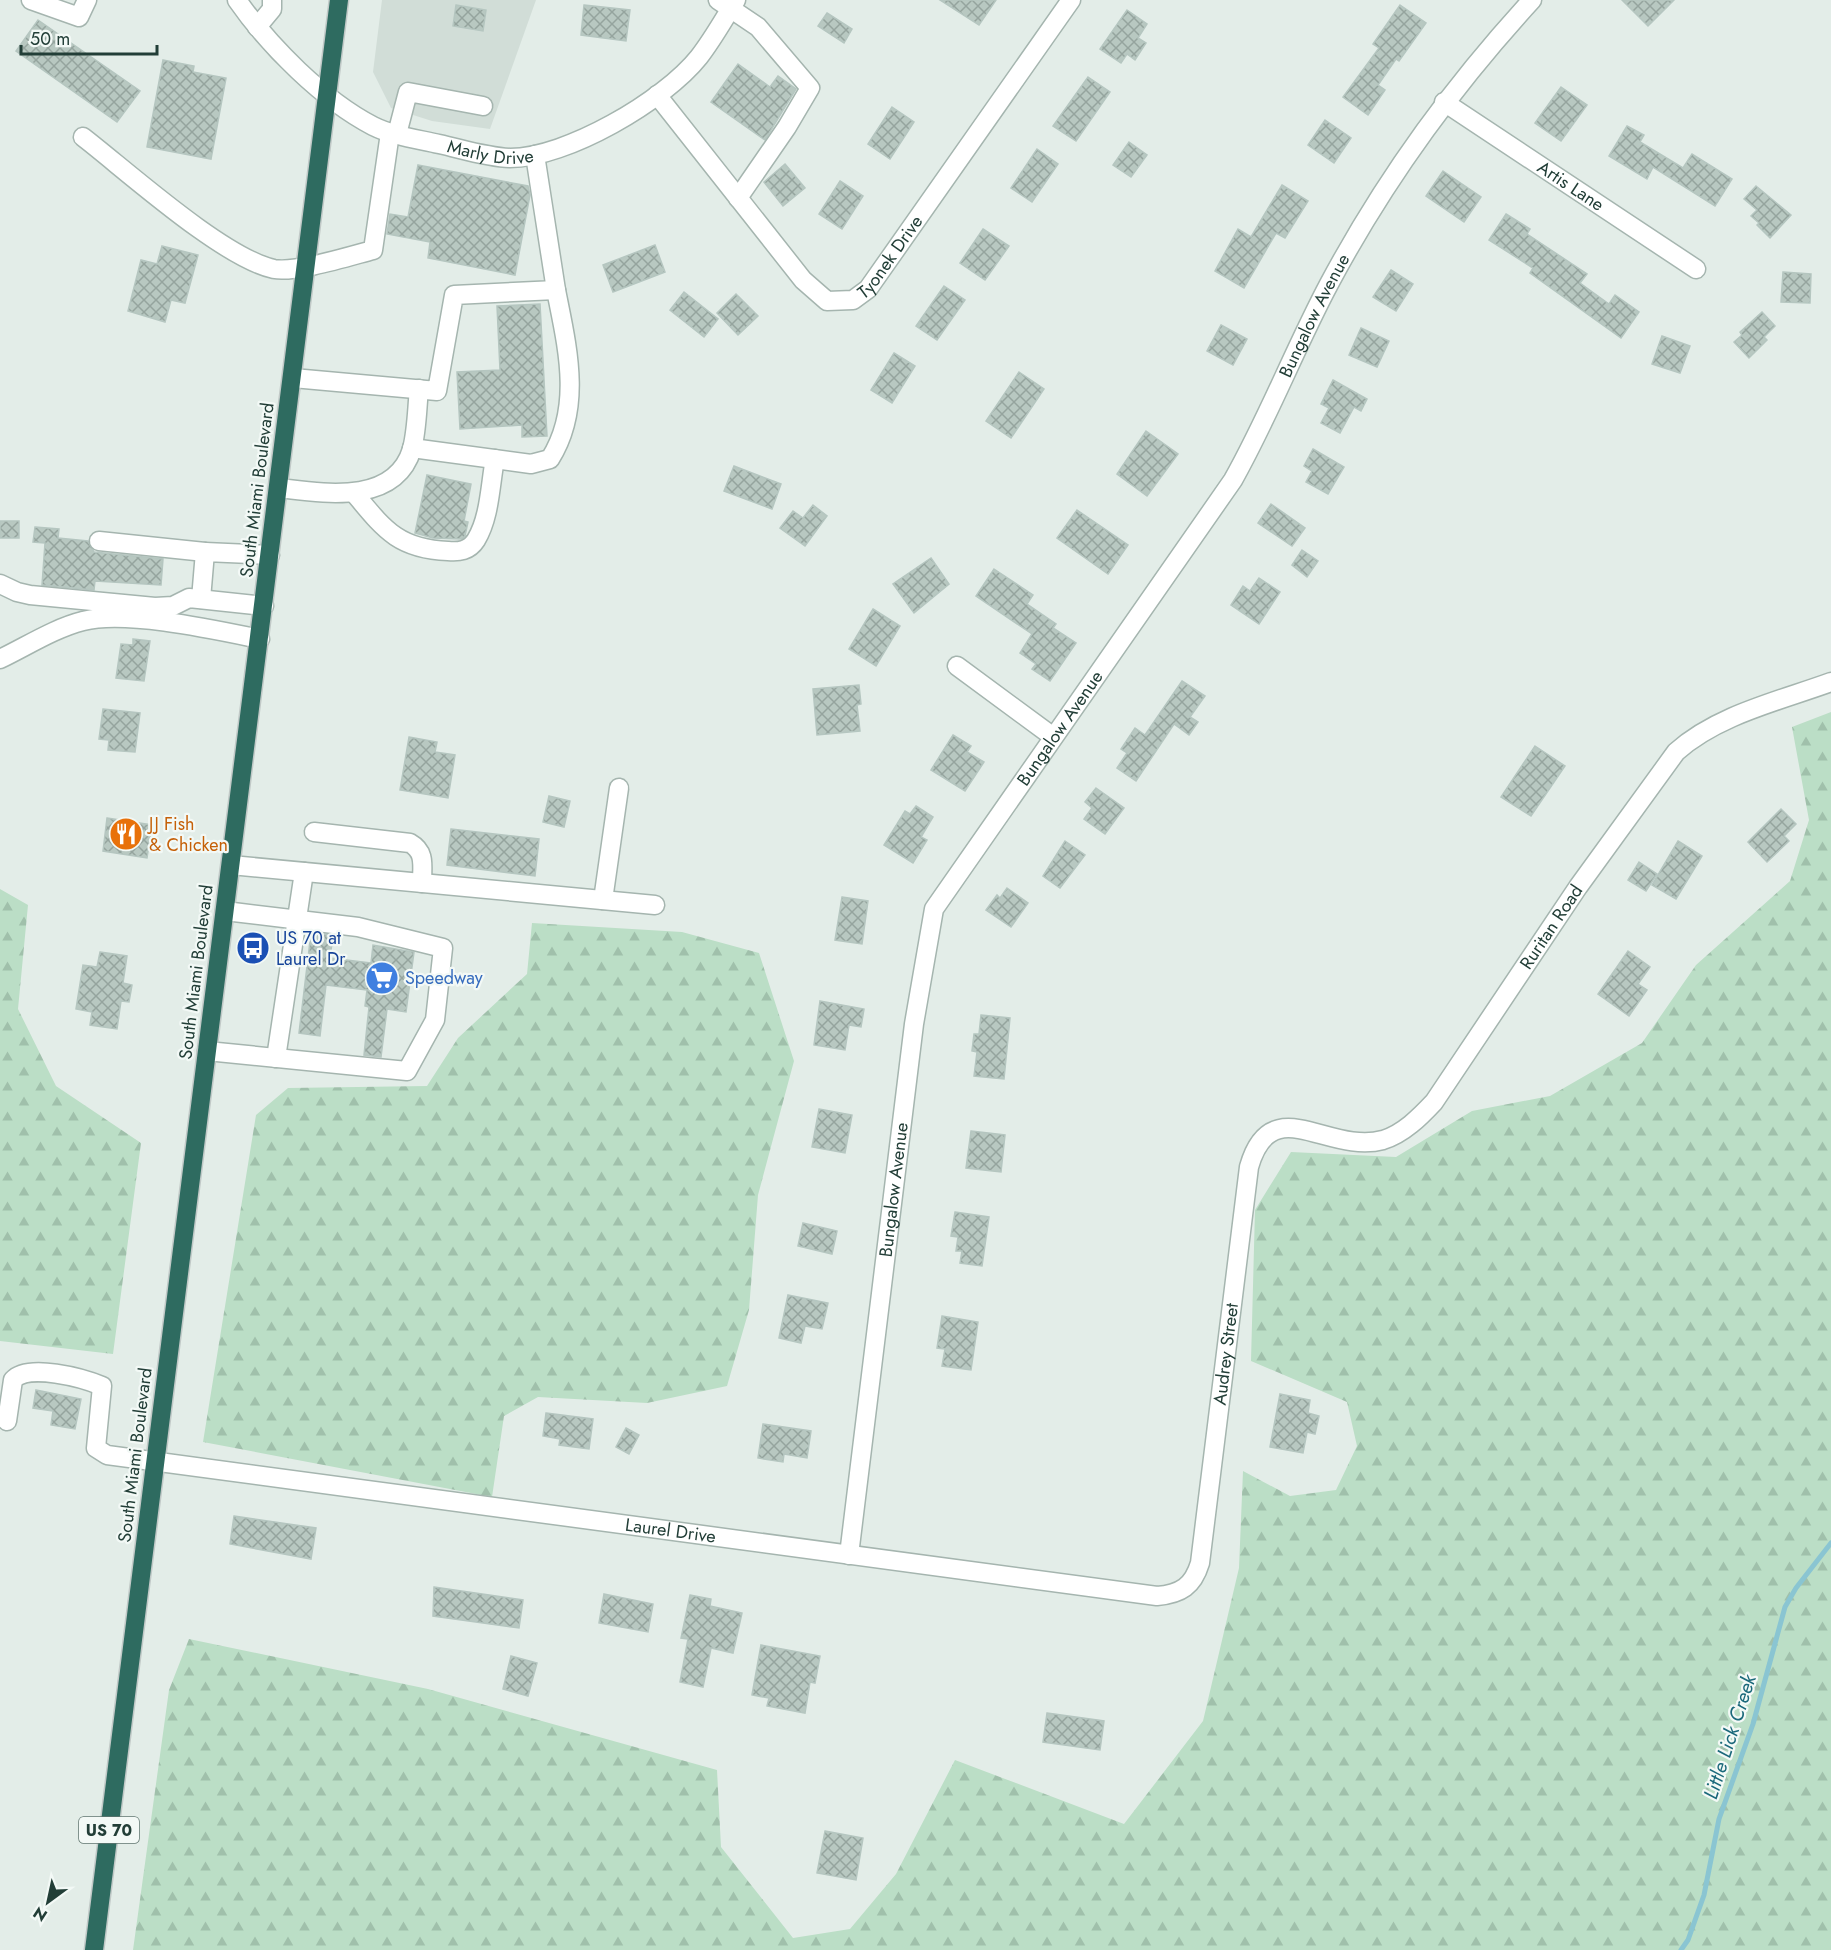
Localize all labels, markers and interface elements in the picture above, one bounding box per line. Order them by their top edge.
scale bar [21,18,158,56]
text: 50 m [30,26,70,52]
street label: Marly Drive [444,133,535,171]
street label: Artis Lane [1532,154,1609,218]
street label: Tyonek Drive [852,210,929,305]
street label: Bungalow Avenue [1273,249,1356,382]
street label: South Miami Boulevard [233,401,281,579]
street label: Bungalow Avenue [1011,665,1109,791]
place label: JJ Fish & Chicken [147,811,228,858]
restaurant icon: JJ Fish & Chicken [108,816,144,852]
street label: Ruritan Road [1513,879,1589,975]
street label: South Miami Boulevard [172,883,220,1061]
place label: US 70 at Laurel Dr [276,925,346,972]
bus stop icon: US 70 at Laurel Dr [235,930,271,966]
supermarket icon: Speedway [364,960,400,996]
place label: Speedway [405,965,483,991]
street label: Bungalow Avenue [873,1121,915,1258]
street label: Audrey Street [1207,1301,1245,1407]
street label: South Miami Boulevard [111,1366,159,1544]
street label: Laurel Drive [624,1512,717,1550]
water label: Little Lick Creek [1696,1670,1764,1803]
road number: US 70 [79,1817,139,1843]
north arrow [18,1872,78,1932]
text: N [29,1901,52,1927]

